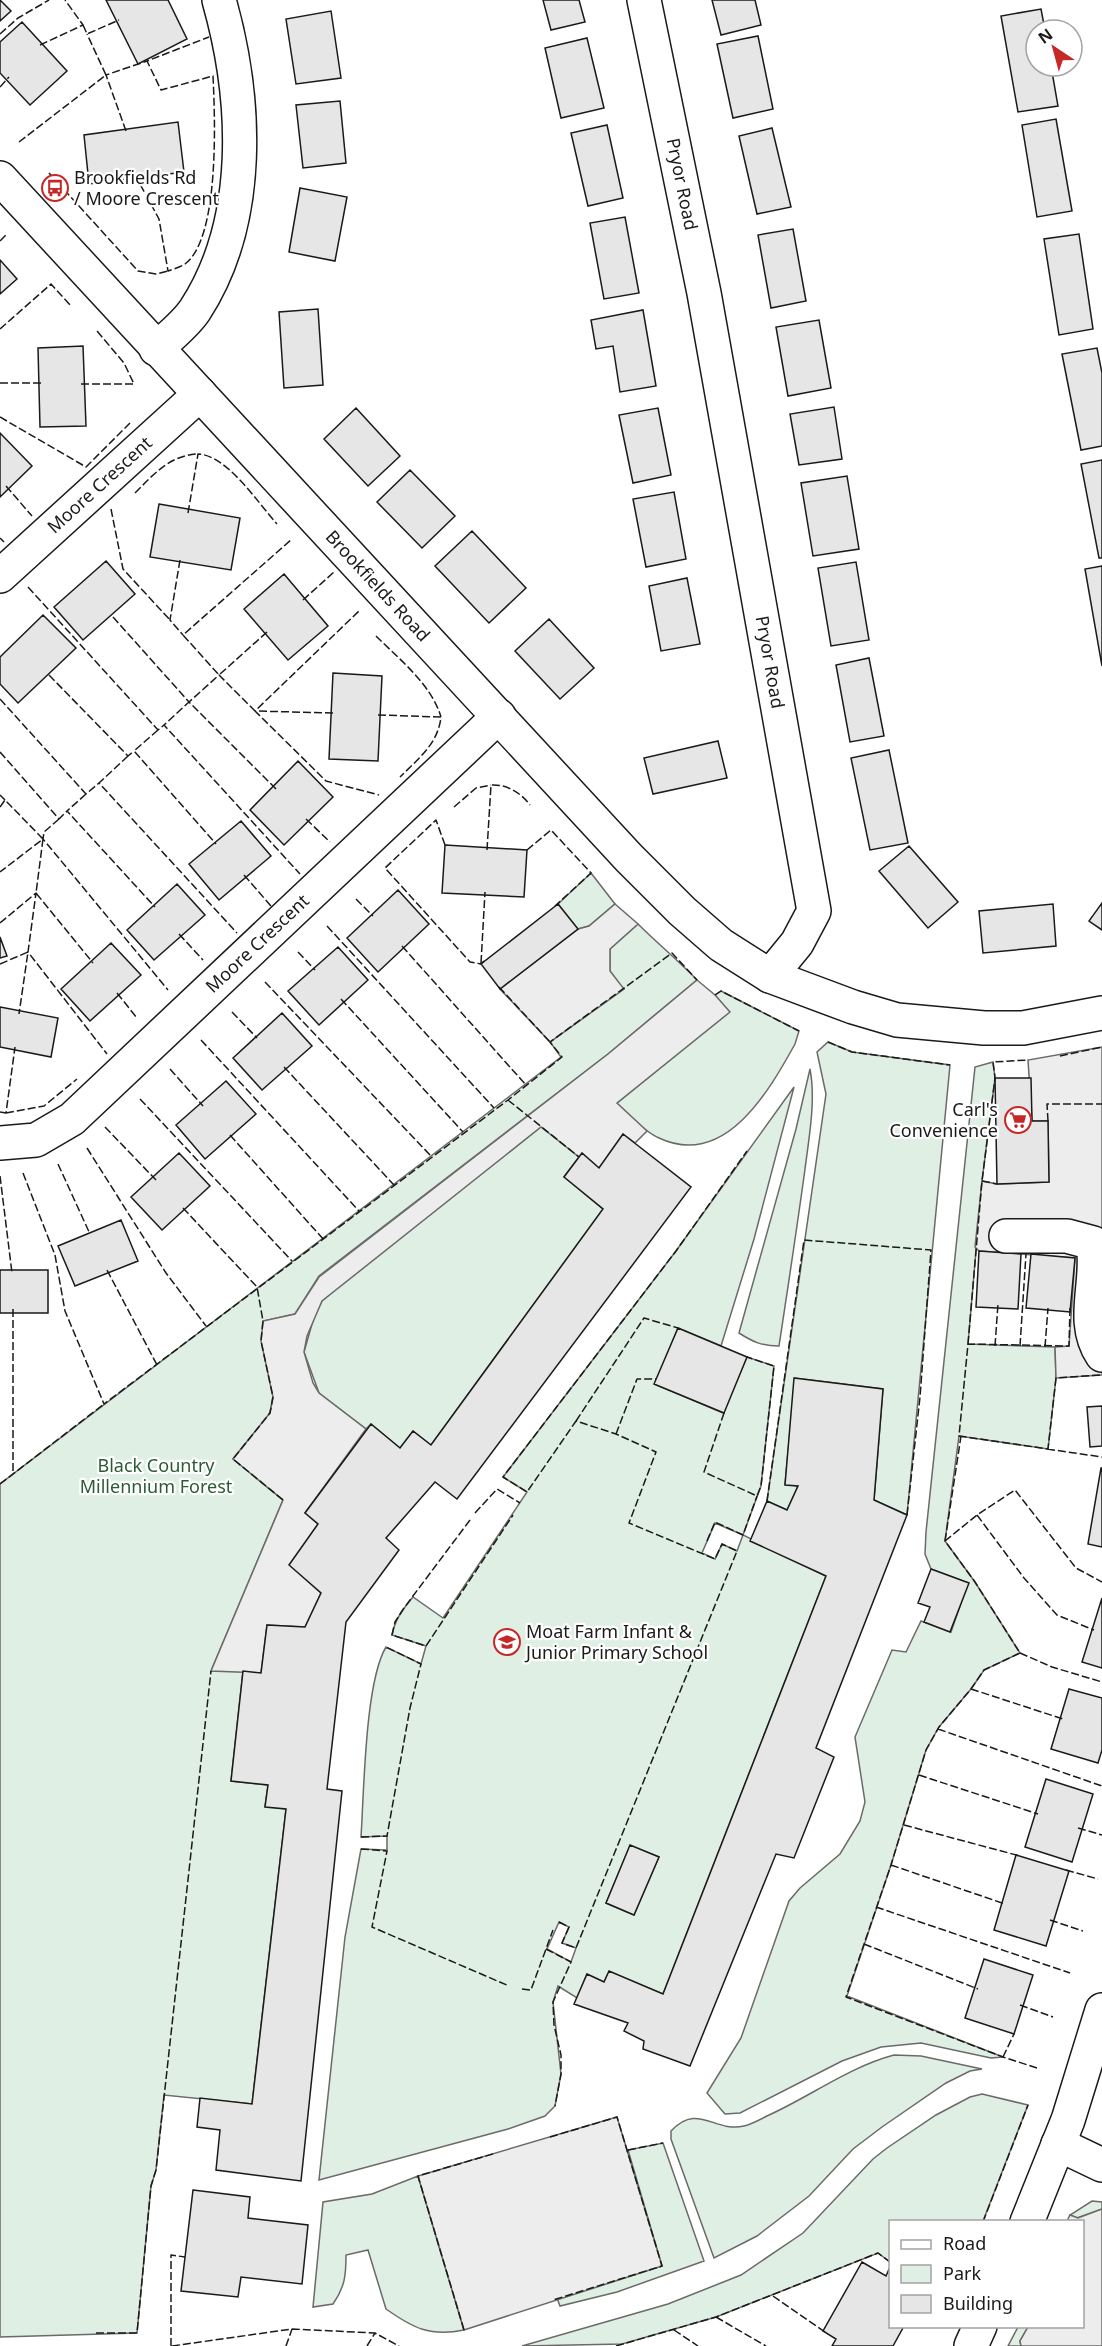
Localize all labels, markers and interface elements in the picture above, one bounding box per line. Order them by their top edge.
north arrow [1024,18,1084,78]
text: N [1033,23,1057,49]
street label: Pryor Road [662,136,704,232]
place label: Brookfields Rd / Moore Crescent [74,165,220,210]
bus stop icon: Brookfields Rd / Moore Crescent [40,173,70,203]
street label: Moore Crescent [42,430,157,538]
street label: Brookfields Road [321,525,436,646]
street label: Pryor Road [751,614,791,710]
street label: Moore Crescent [200,888,314,998]
place label: Carl's Convenience [889,1097,998,1142]
supermarket icon: Carl's Convenience [1003,1105,1033,1135]
park label: Black Country Millennium Forest [80,1453,233,1498]
place label: Moat Farm Infant & Junior Primary School [524,1619,708,1664]
school or university icon: Moat Farm Infant & Junior Primary School [492,1627,522,1657]
legend [889,2220,1084,2328]
text: Road [943,2231,986,2255]
text: Park [943,2261,981,2285]
text: Building [943,2291,1013,2315]

